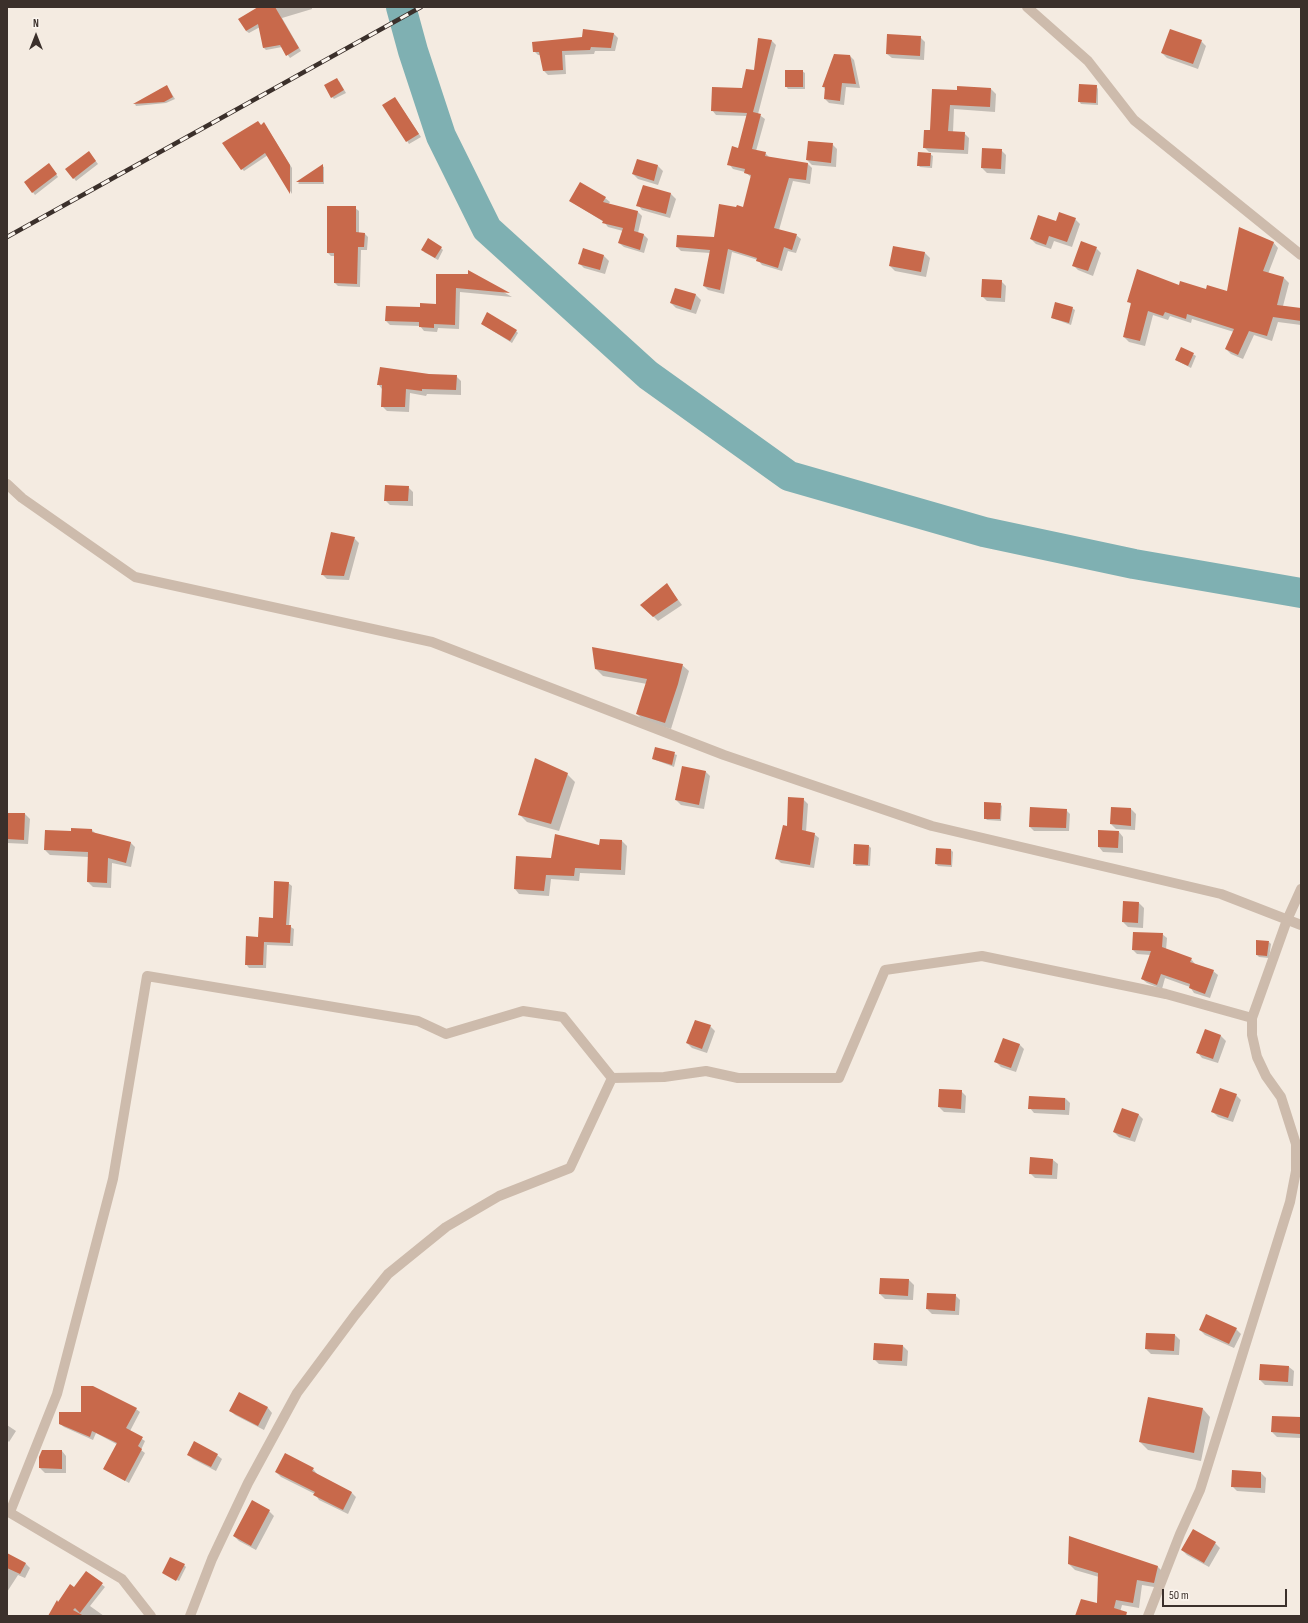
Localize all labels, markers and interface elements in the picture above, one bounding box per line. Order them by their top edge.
north arrow [16,16,56,56]
text: N [33,17,39,30]
scale bar [1164,1581,1289,1607]
text: 50 m [1169,1588,1189,1603]

